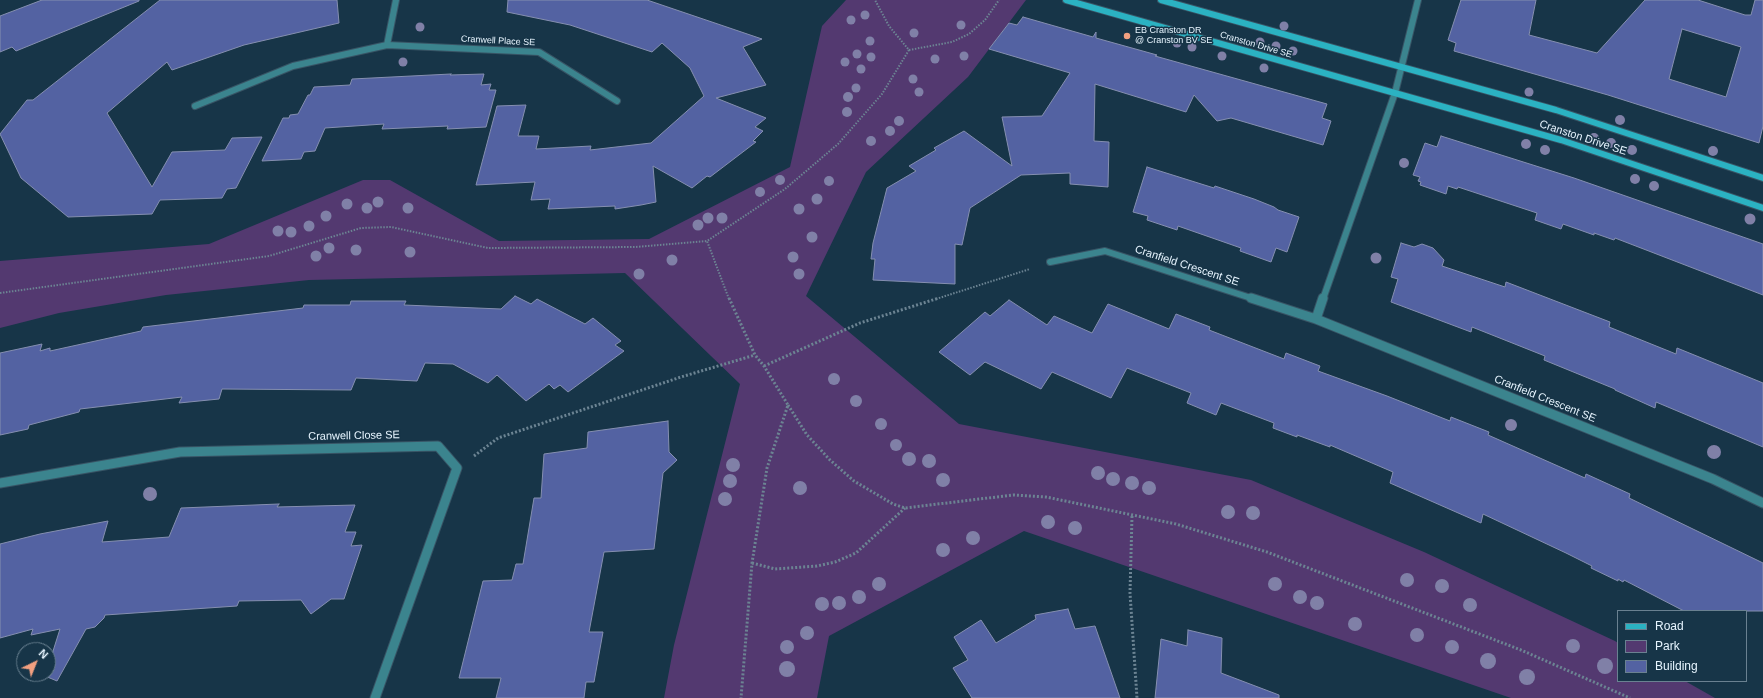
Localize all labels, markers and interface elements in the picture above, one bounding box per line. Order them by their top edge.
place label: EB Cranston DR @ Cranston BV SE [1135,26,1212,47]
street label: Cranston Drive SE [1219,30,1293,60]
marker: EB Cranston DR @ Cranston BV SE [1122,31,1132,41]
street label: Cranwell Place SE [461,34,535,48]
street label: Cranston Drive SE [1538,118,1628,158]
street label: Cranfield Crescent SE [1133,243,1241,289]
street label: Cranfield Crescent SE [1492,372,1598,426]
street label: Cranwell Close SE [308,429,400,443]
legend [1617,610,1747,682]
text: Road [1655,619,1684,633]
text: Park [1655,639,1680,653]
north arrow [16,642,56,682]
text: N [36,647,50,661]
text: Building [1655,659,1698,673]

